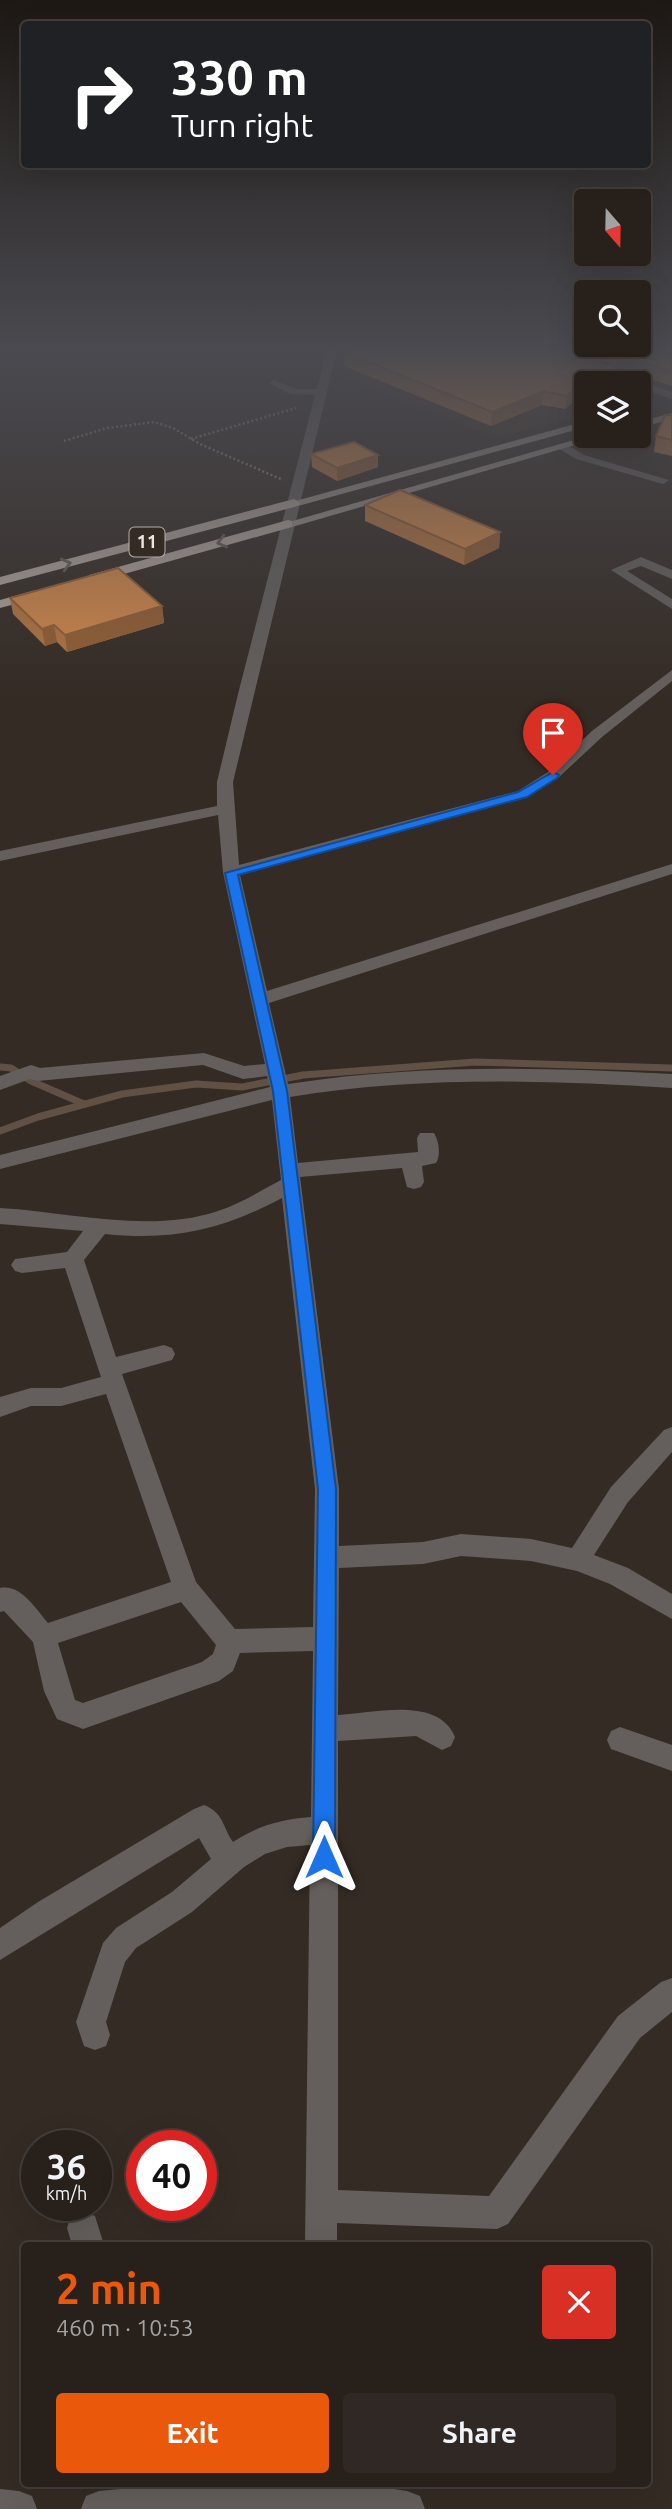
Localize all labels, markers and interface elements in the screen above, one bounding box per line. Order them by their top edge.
icon: right [56,49,147,140]
text: 330 m [171,49,308,104]
text: Turn right [171,107,313,143]
north arrow [574,189,651,266]
map controls [574,189,651,448]
button: search [574,280,651,357]
button: layers [574,371,651,448]
road number: 11 [130,528,164,556]
one-way arrow [216,534,228,548]
one-way arrow [60,558,72,572]
pin [523,703,583,775]
icon: arrive [534,714,572,752]
position arrow [287,1820,361,1894]
speed limit sign: 40 [126,2130,217,2221]
text: 36 [47,2146,86,2186]
text: km/h [46,2183,87,2203]
text: 2 min [56,2265,162,2312]
button: close [542,2265,616,2339]
text: 460 m · 10:53 [56,2315,194,2340]
button: Exit [56,2393,329,2473]
button: Share [343,2393,616,2473]

